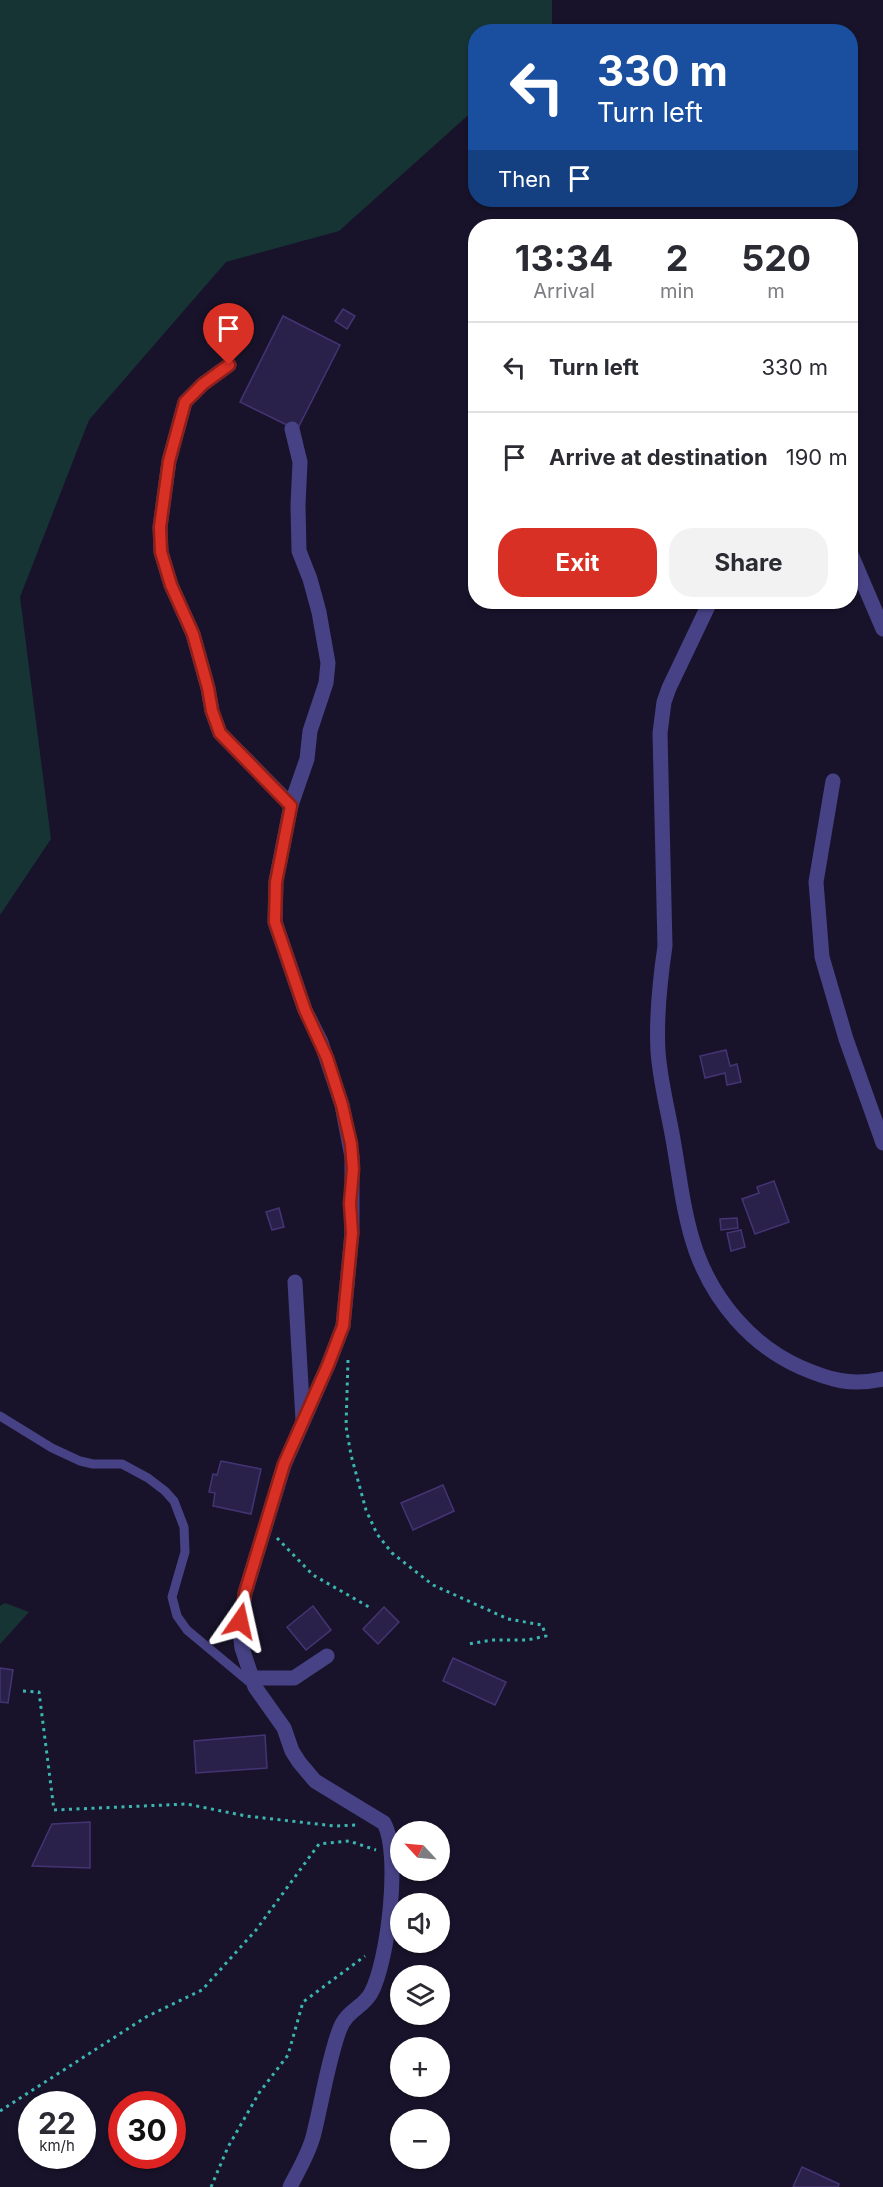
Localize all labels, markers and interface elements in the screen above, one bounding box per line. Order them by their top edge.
text: 330 m [597,45,728,96]
icon: left [498,48,576,126]
text: Turn left [597,96,703,129]
icon: arrive [563,162,596,195]
text: Then [498,166,551,192]
text: 13:34 [515,236,613,280]
text: 2 [666,236,689,280]
text: 520 [741,236,811,280]
text: Arrival [533,279,595,303]
text: min [660,279,694,303]
text: m [767,279,785,303]
pin [203,303,254,365]
icon: arrive [212,312,245,345]
icon: left [498,351,531,384]
text: Turn left [549,354,639,380]
text: 330 m [761,354,828,380]
icon: arrive [498,441,531,474]
text: Arrive at destination [549,444,768,470]
text: 190 m [786,444,848,470]
button: Exit [498,528,657,597]
button: Share [669,528,828,597]
position arrow [208,1589,272,1653]
north arrow [390,1821,450,1881]
map controls [390,1821,450,2169]
button: sound [390,1893,450,1953]
button: layers [390,1965,450,2025]
button: + [390,2037,450,2097]
speed limit sign: 30 [108,2091,186,2169]
text: 22 [38,2105,76,2141]
button: − [390,2109,450,2169]
text: km/h [39,2136,75,2155]

